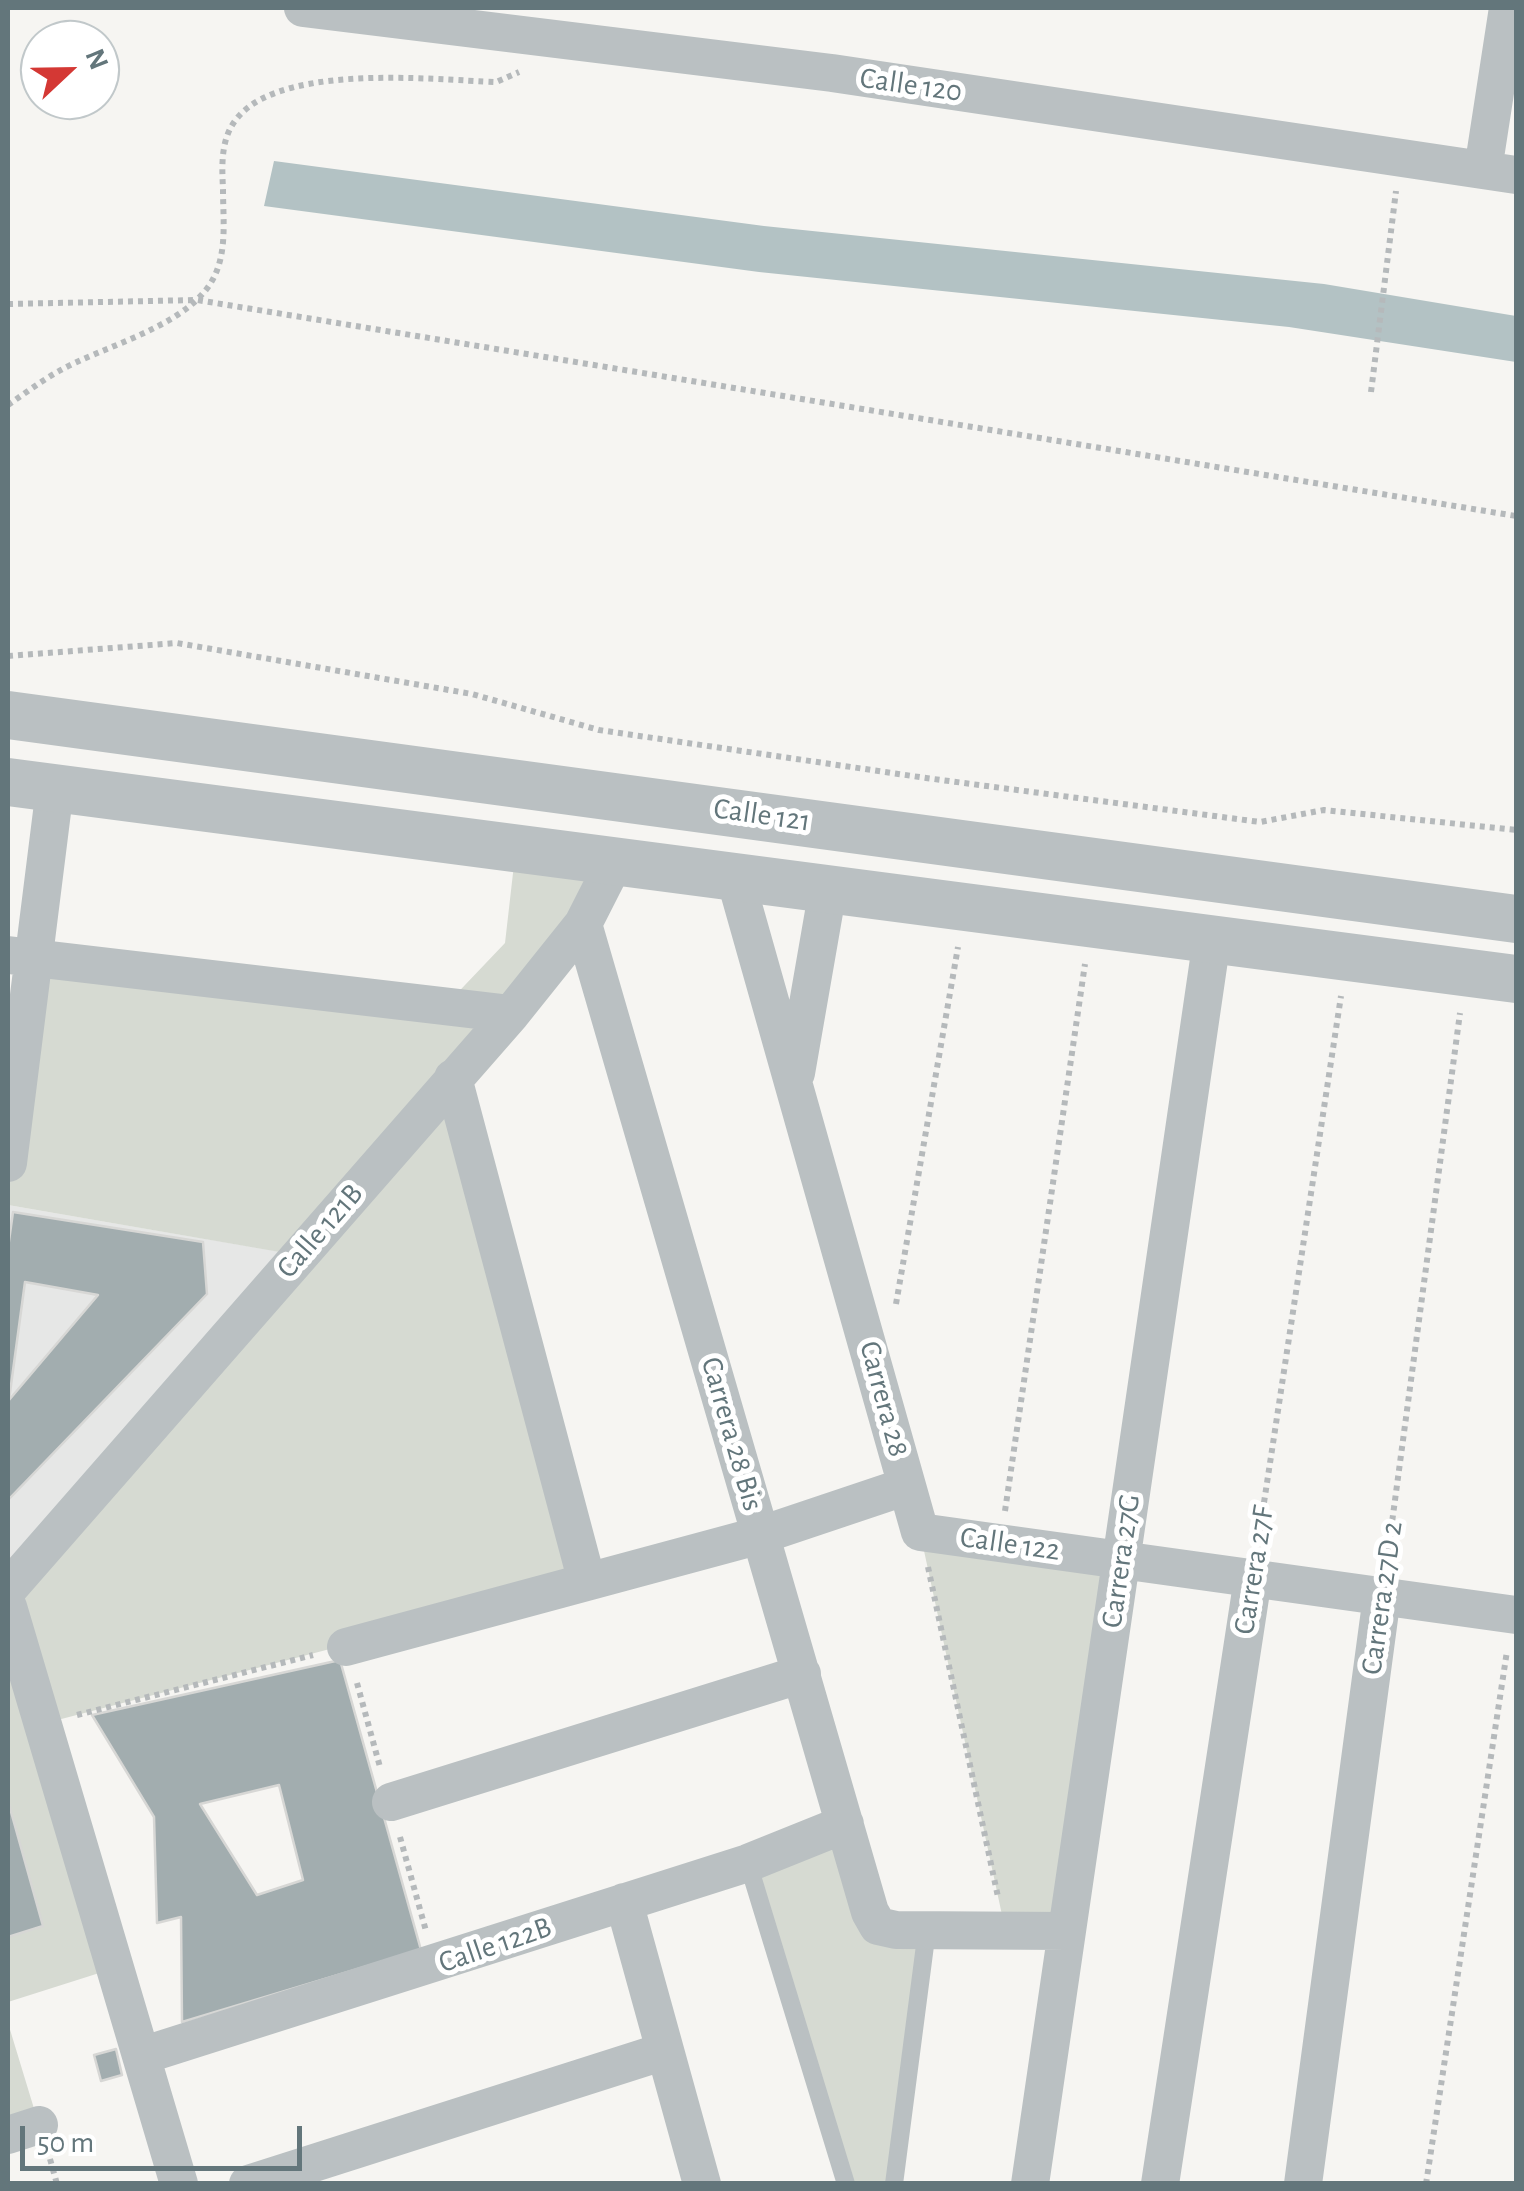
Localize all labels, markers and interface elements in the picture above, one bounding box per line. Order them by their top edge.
north arrow [20,20,120,120]
text: N [79,45,113,74]
street label: Calle 120 [858,60,964,110]
street label: Calle 121 [711,790,813,840]
street label: Calle 121B [269,1176,371,1286]
street label: Carrera 28 [851,1337,917,1461]
street label: Carrera 28 Bis [693,1353,771,1515]
street label: Carrera 27G [1094,1492,1148,1630]
street label: Carrera 27F [1226,1503,1282,1637]
street label: Calle 122 [958,1519,1062,1569]
street label: Carrera 27D 2 [1353,1519,1411,1677]
street label: Calle 122B [434,1909,556,1981]
scale bar [25,2106,308,2168]
text: 50 m [37,2128,94,2158]

